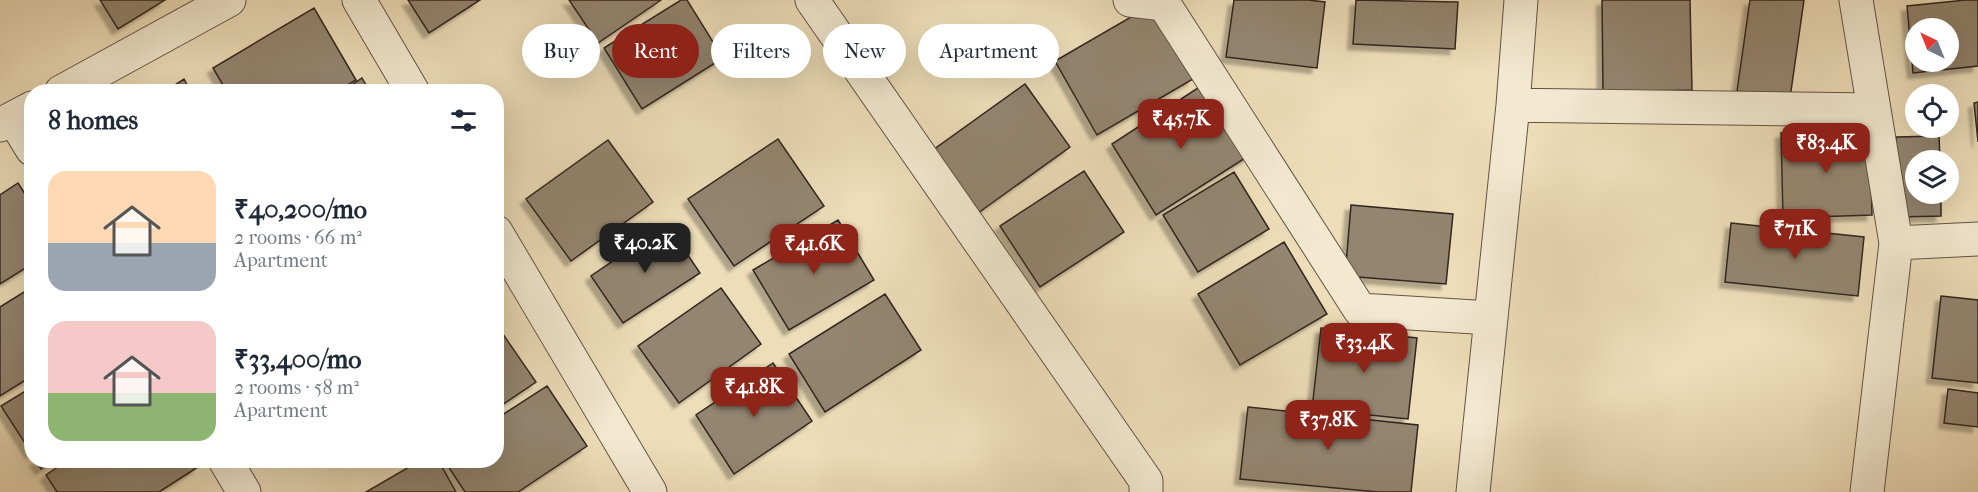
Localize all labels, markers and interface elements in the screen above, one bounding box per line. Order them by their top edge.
north arrow [1905,18,1959,72]
map controls [1905,18,1959,204]
chip: Buy [522,24,600,78]
chip: Rent [612,24,699,78]
chip: Filters [711,24,811,78]
chip: New [823,24,906,78]
chip: Apartment [918,24,1059,78]
button: locate [1905,84,1959,138]
pin: ₹45.7K [1132,99,1230,150]
icon: filters [447,104,480,137]
text: 8 homes [48,105,138,136]
text: ₹45.7K [1152,107,1210,130]
pin: ₹83.4K [1777,123,1875,174]
text: ₹83.4K [1796,131,1856,154]
button: layers [1905,150,1959,204]
text: ₹40,200/mo [234,194,367,225]
icon: home [96,195,168,267]
pin: ₹71K [1759,209,1831,260]
text: ₹71K [1774,217,1816,240]
pin: ₹40.2K [596,223,694,274]
pin: ₹41.6K [765,224,863,275]
text: 2 rooms · 66 m² [234,226,362,249]
text: ₹40.2K [614,231,676,254]
text: ₹41.6K [784,232,844,255]
text: Apartment [234,249,328,272]
pin: ₹33.4K [1315,323,1413,374]
text: ₹33.4K [1335,331,1393,354]
text: ₹33,400/mo [234,344,361,375]
icon: home [96,345,168,417]
pin: ₹41.8K [705,367,803,418]
text: ₹41.8K [725,375,783,398]
text: 2 rooms · 58 m² [234,376,359,399]
text: Apartment [234,399,328,422]
pin: ₹37.8K [1279,400,1377,451]
text: ₹37.8K [1299,408,1357,431]

